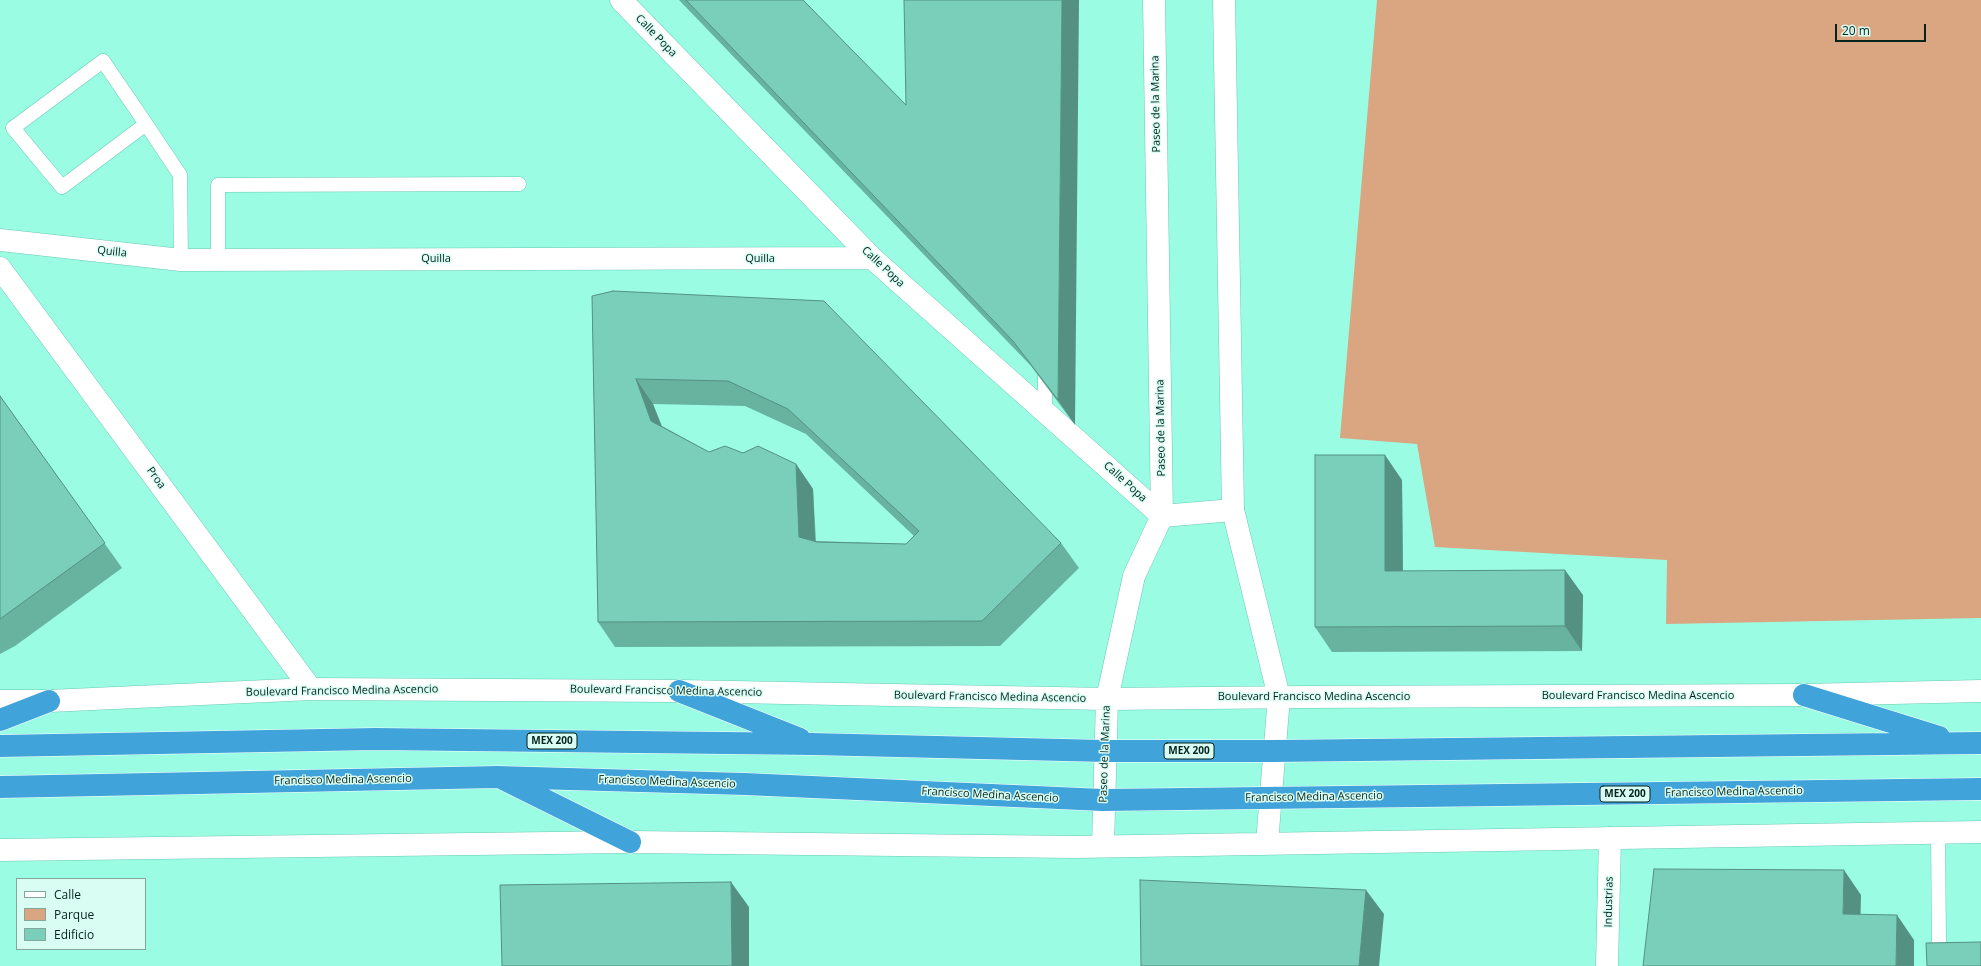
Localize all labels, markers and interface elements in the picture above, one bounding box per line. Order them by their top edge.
street label: Calle Popa [633,12,679,60]
scale bar [1837,16,1928,42]
text: 20 m [1842,22,1870,39]
street label: Paseo de la Marina [1149,55,1163,153]
street label: Quilla [97,244,127,260]
street label: Calle Popa [859,244,907,290]
street label: Quilla [421,252,451,266]
street label: Quilla [745,252,775,266]
street label: Paseo de la Marina [1154,379,1168,477]
street label: Calle Popa [1101,459,1149,505]
street label: Proa [144,464,168,492]
street label: Boulevard Francisco Medina Ascencio [246,683,438,699]
street label: Boulevard Francisco Medina Ascencio [570,683,762,699]
street label: Boulevard Francisco Medina Ascencio [894,689,1086,705]
street label: Boulevard Francisco Medina Ascencio [1542,689,1734,703]
street label: Boulevard Francisco Medina Ascencio [1218,690,1410,704]
street label: Paseo de la Marina [1097,705,1113,803]
road number: MEX 200 [527,733,577,749]
road number: MEX 200 [1164,743,1214,759]
street label: Francisco Medina Ascencio [274,772,412,788]
street label: Francisco Medina Ascencio [598,773,736,791]
street label: Francisco Medina Ascencio [1665,784,1803,800]
street label: Francisco Medina Ascencio [921,785,1059,805]
road number: MEX 200 [1600,786,1650,802]
street label: Francisco Medina Ascencio [1245,789,1383,805]
street label: Industrias [1602,876,1616,928]
legend [16,878,146,950]
text: Calle [54,886,81,903]
text: Parque [54,906,94,923]
text: Edificio [54,926,94,943]

